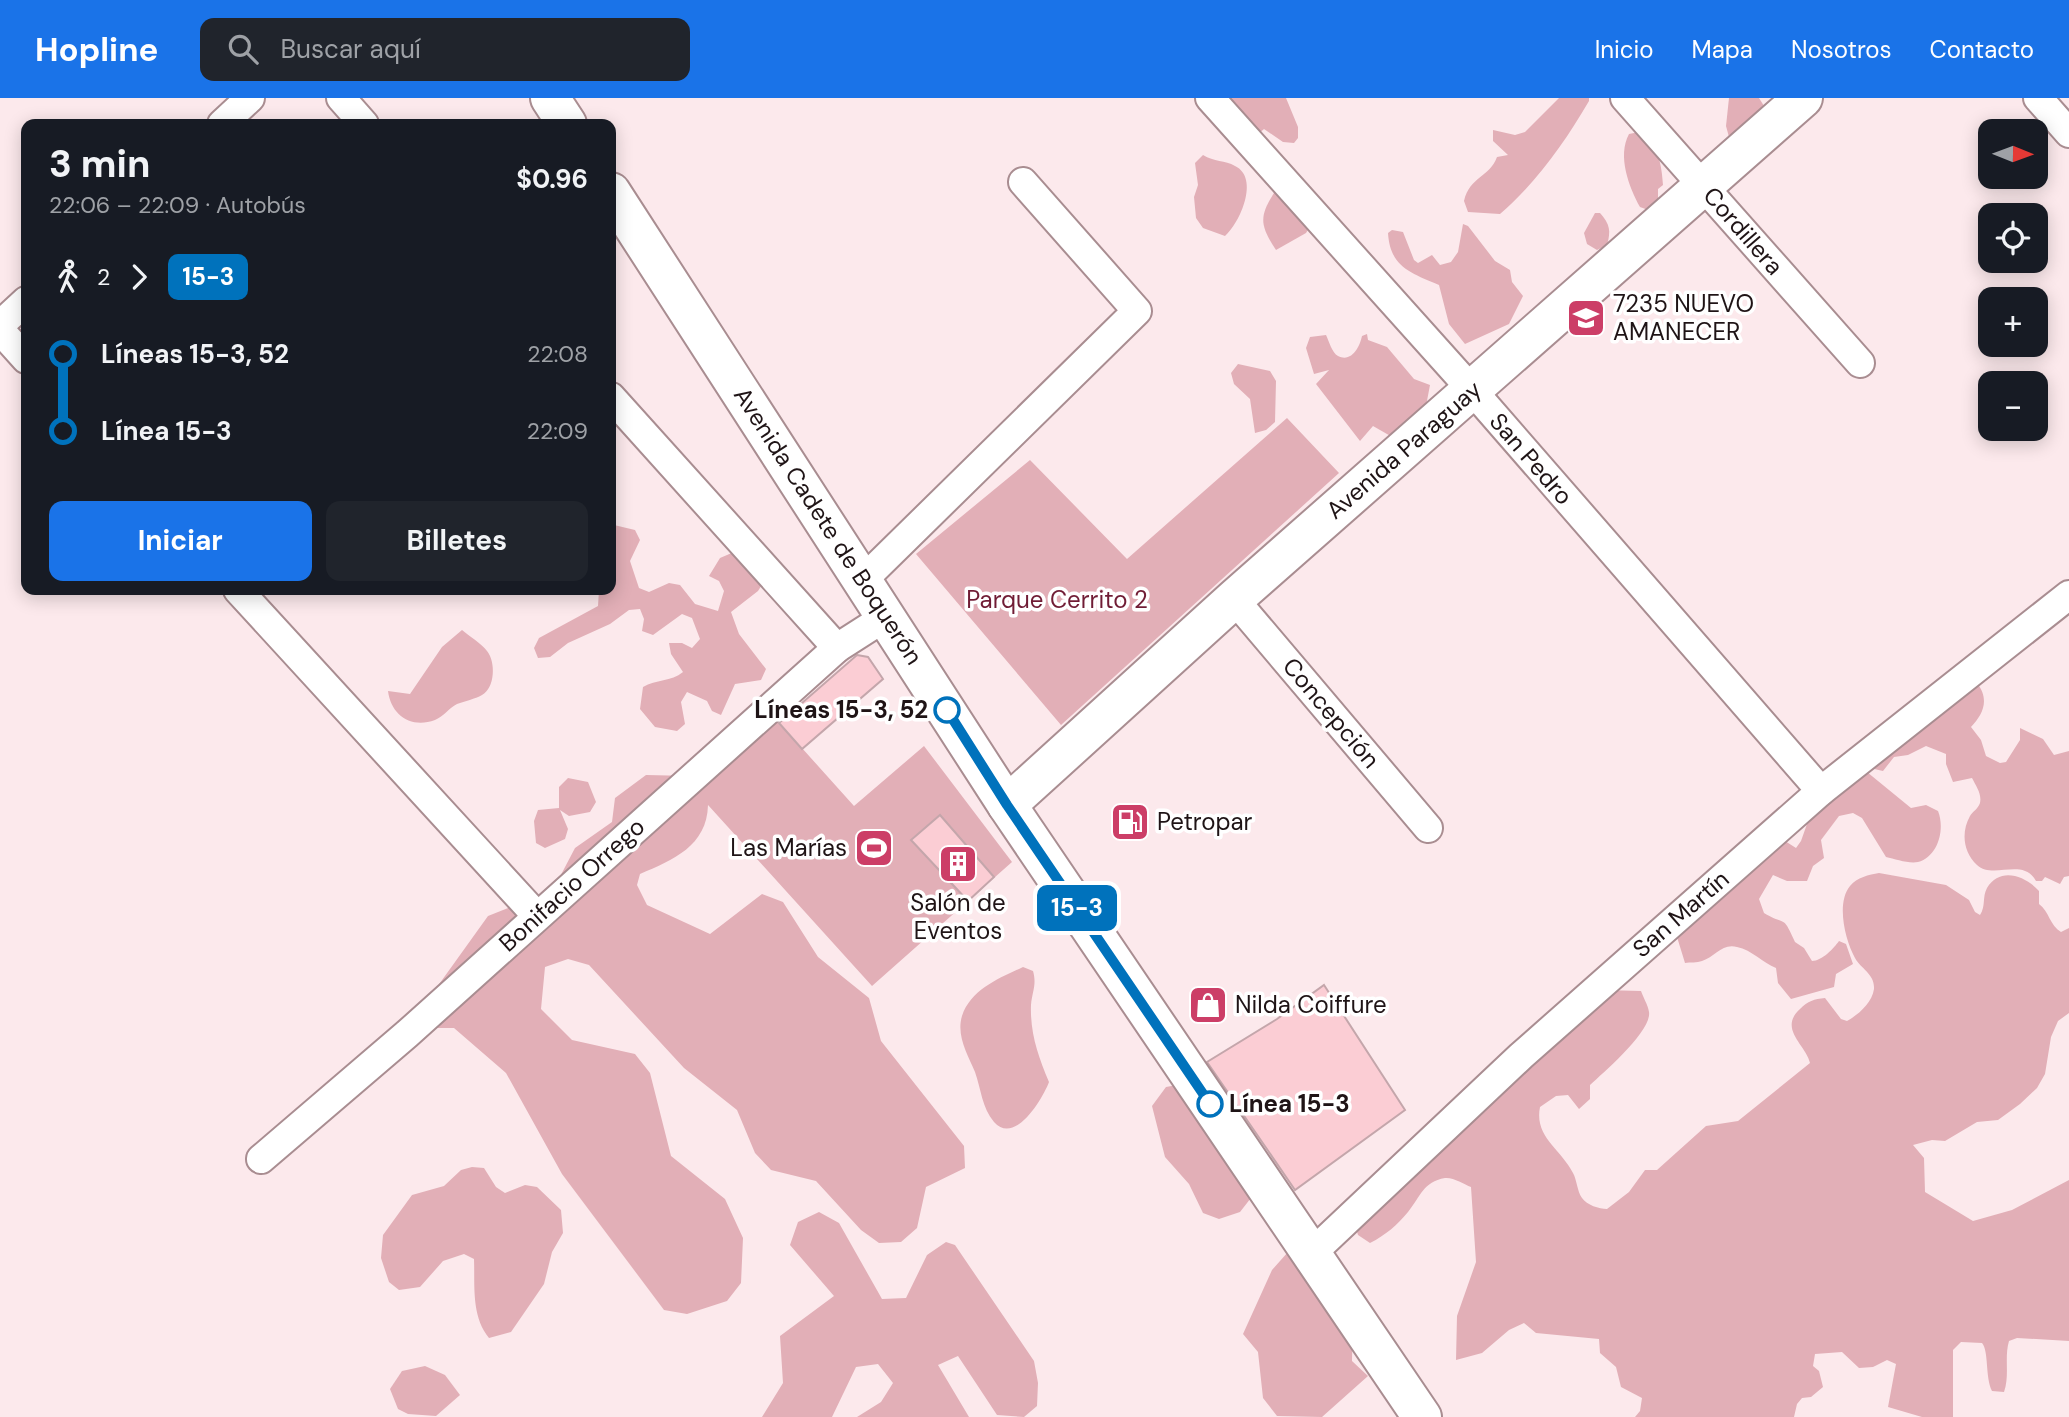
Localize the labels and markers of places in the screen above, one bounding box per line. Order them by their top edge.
place label: 7235 NUEVO AMANECER [1613,288,1754,347]
school or university icon: 7235 NUEVO AMANECER [1565,297,1607,339]
place label: Líneas 15-3, 52 [754,694,928,725]
marker: Líneas 15-3, 52 [934,697,960,723]
fuel station icon: Petropar [1109,801,1151,843]
place label: Petropar [1157,806,1253,837]
sports icon: Las Marías [853,827,895,869]
place label: Las Marías [730,832,847,863]
building icon: Salón de Eventos [937,843,979,885]
place label: Salón de Eventos [910,887,1006,946]
shop icon: Nilda Coiffure [1187,984,1229,1026]
place label: Nilda Coiffure [1235,989,1387,1020]
place label: Línea 15-3 [1229,1088,1350,1119]
marker: Línea 15-3 [1197,1091,1223,1117]

